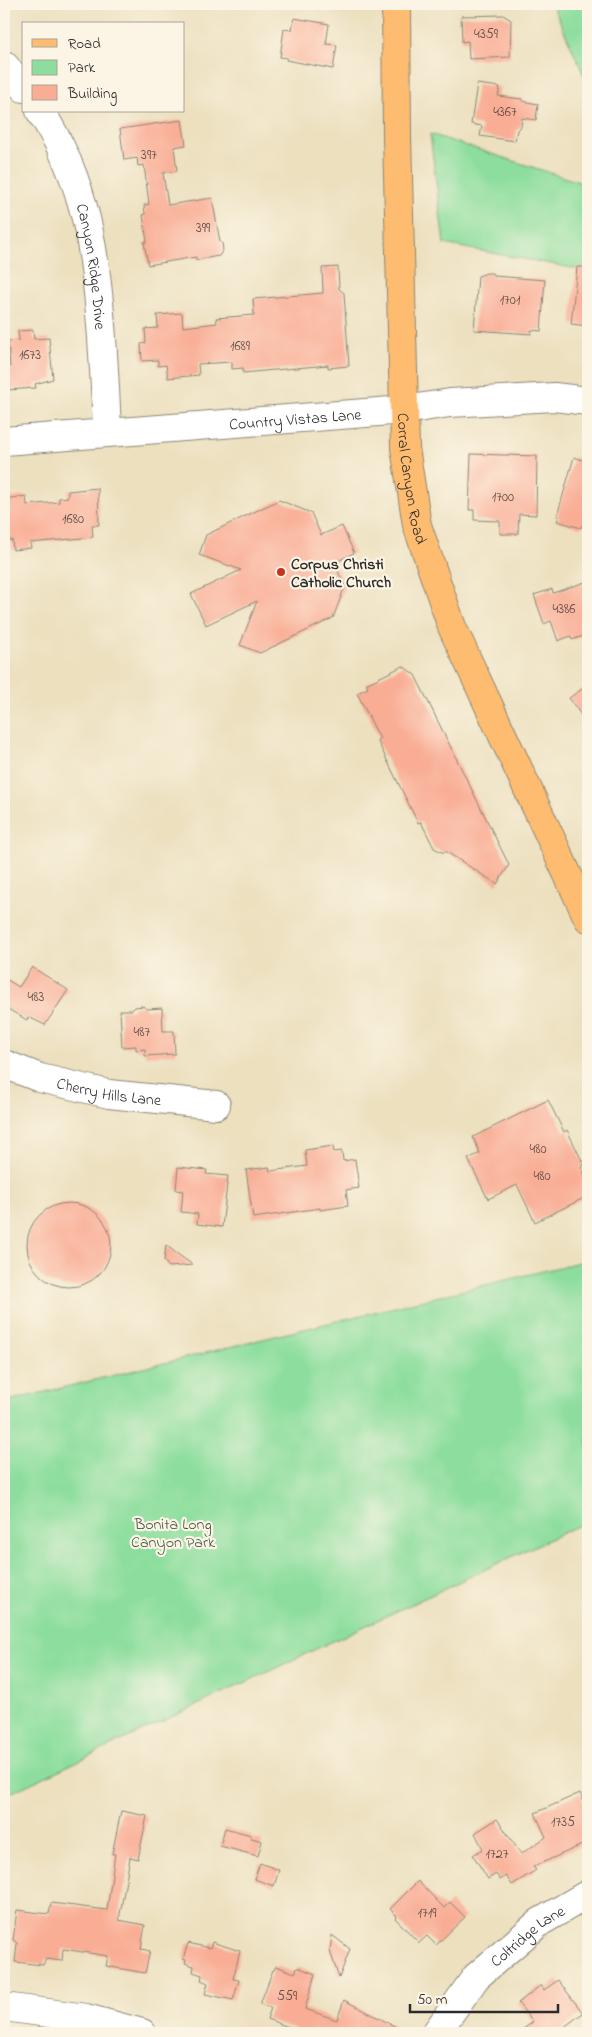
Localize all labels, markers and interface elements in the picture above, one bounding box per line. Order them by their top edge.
legend [22,22,185,112]
house number: 4359 [474,24,499,45]
text: Road [68,33,101,55]
text: Park [68,57,96,79]
text: Building [67,83,117,106]
house number: 4367 [493,102,517,123]
house number: 397 [141,145,157,166]
street label: Canyon Ridge Drive [69,201,111,331]
house number: 399 [196,218,211,239]
house number: 1701 [500,290,521,311]
house number: 1689 [230,336,251,357]
house number: 1673 [19,345,41,366]
street label: Country Vistas Lane [228,403,363,438]
street label: Corral Canyon Road [390,413,433,548]
house number: 1700 [492,487,514,508]
house number: 1680 [62,509,84,530]
place label: Corpus Christi Catholic Church [291,553,391,595]
marker: Corpus Christi Catholic Church [275,566,287,578]
house number: 4386 [553,599,575,620]
house number: 483 [28,987,45,1008]
house number: 487 [134,1022,151,1043]
street label: Cherry Hills Lane [54,1072,163,1113]
house number: 480 [529,1139,547,1160]
house number: 480 [533,1166,551,1187]
park label: Bonita Long Canyon Park [131,1513,216,1555]
house number: 1735 [551,1812,575,1833]
house number: 1727 [486,1844,509,1865]
street label: Coltridge Lane [486,1900,571,1974]
house number: 1719 [418,1903,437,1924]
scale bar [410,1982,557,2014]
house number: 559 [277,1986,298,2007]
text: 50 m [417,1989,448,2011]

